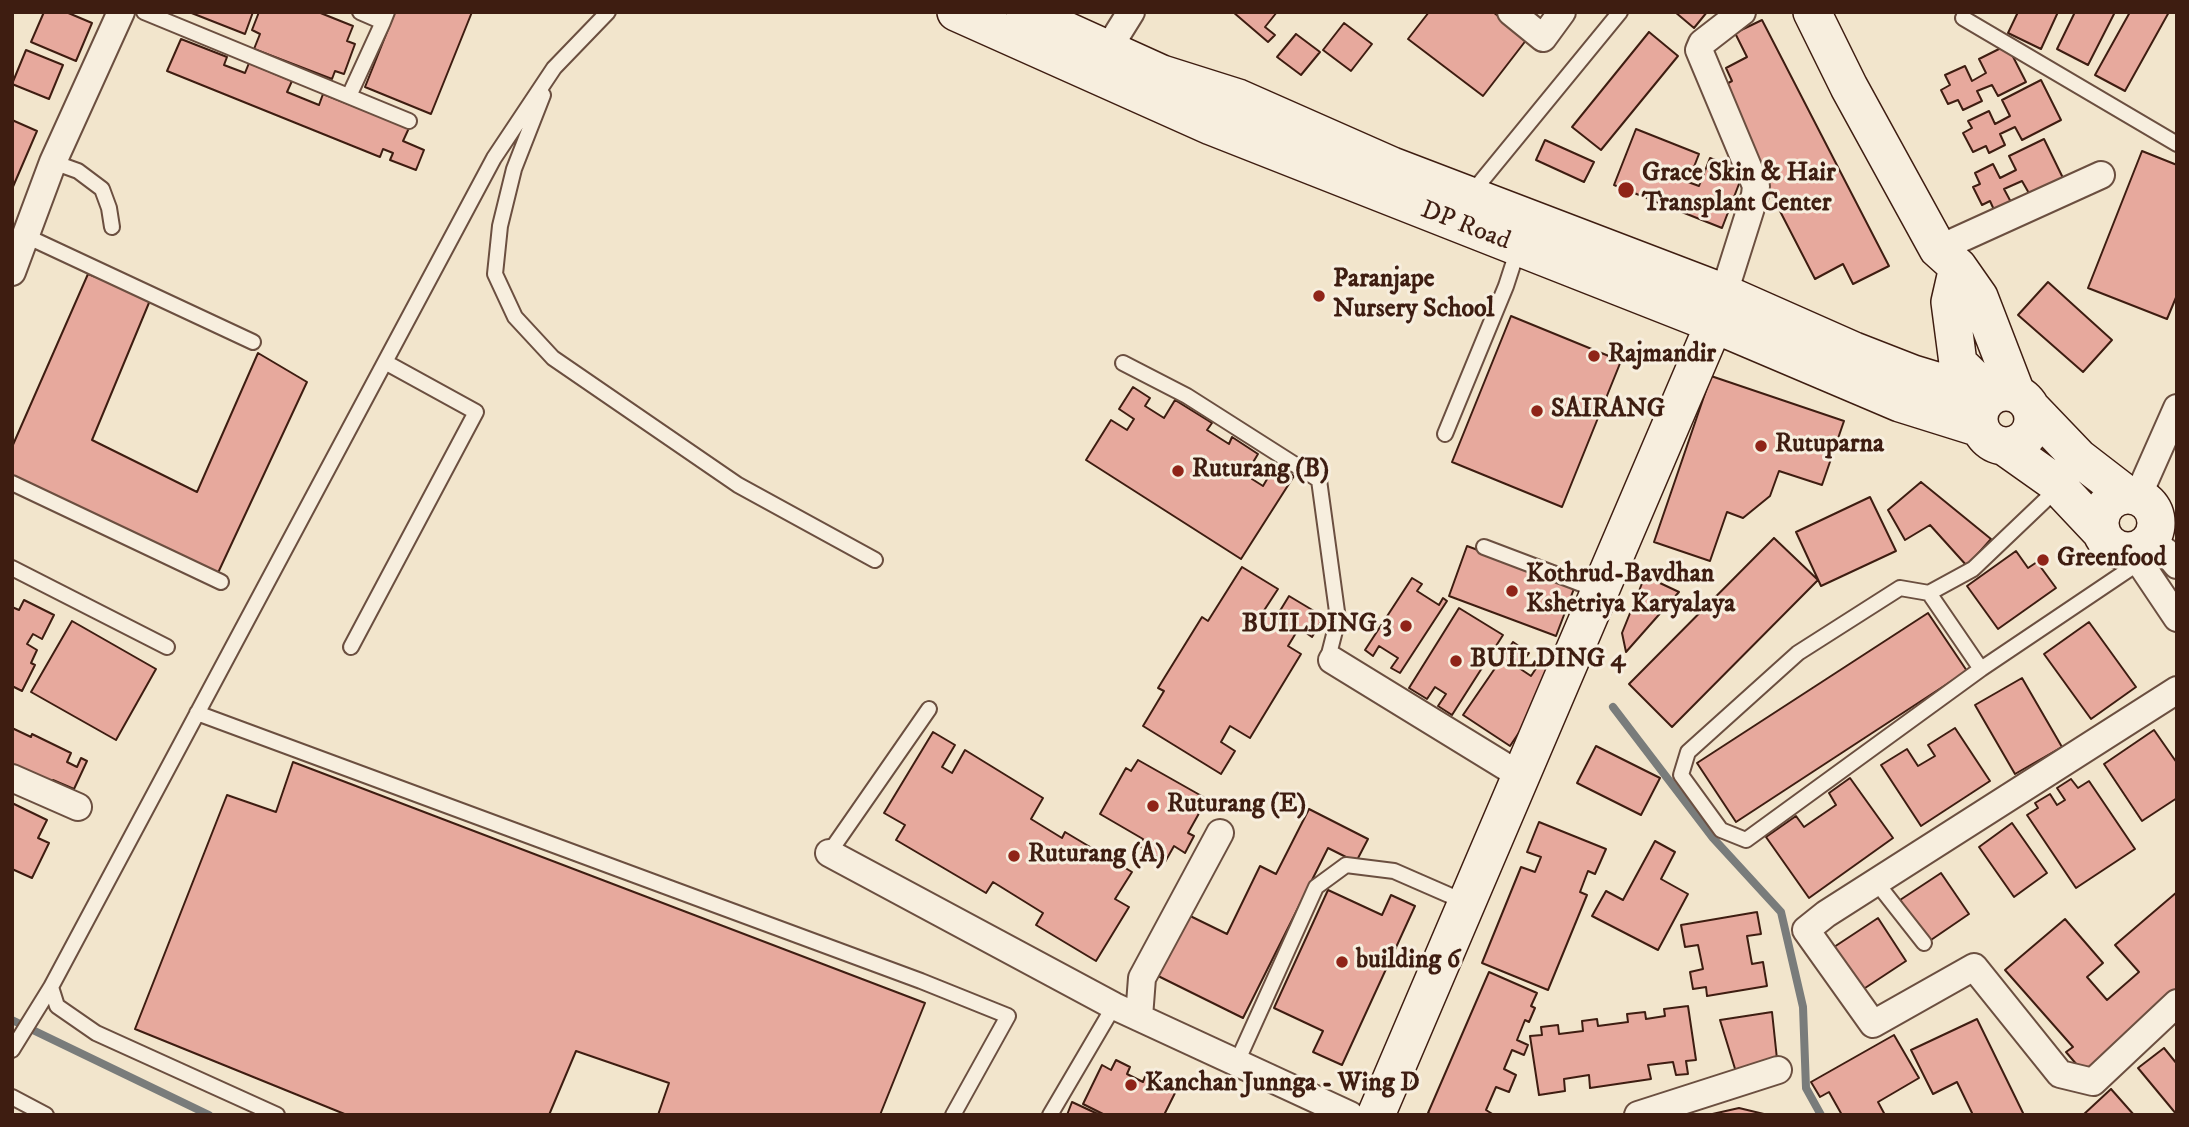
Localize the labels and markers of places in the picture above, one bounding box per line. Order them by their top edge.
place label: Grace Skin & Hair Transplant Center [1642,159,1836,220]
marker: Grace Skin & Hair Transplant Center [1616,180,1636,200]
place label: Paranjape Nursery School [1333,265,1494,326]
marker: Paranjape Nursery School [1311,288,1327,304]
place label: Rajmandir [1608,340,1716,372]
marker: Rajmandir [1586,348,1602,364]
place label: SAIRANG [1551,395,1665,427]
marker: SAIRANG [1529,403,1545,419]
place label: Rutuparna [1775,430,1884,462]
marker: Rutuparna [1753,438,1769,454]
place label: Ruturang (B) [1192,455,1329,487]
marker: Ruturang (B) [1170,463,1186,479]
place label: Greenfood [2057,544,2166,576]
marker: Greenfood [2035,552,2051,568]
place label: Kothrud-Bavdhan Kshetriya Karyalaya [1526,560,1735,622]
marker: Kothrud-Bavdhan Kshetriya Karyalaya [1504,583,1520,599]
place label: BUILDING 3 [1242,610,1392,642]
marker: BUILDING 3 [1398,618,1414,634]
place label: BUILDING 4 [1470,645,1625,677]
marker: BUILDING 4 [1448,653,1464,669]
place label: Ruturang (E) [1167,790,1306,822]
marker: Ruturang (E) [1145,798,1161,814]
place label: Ruturang (A) [1028,840,1165,872]
marker: Ruturang (A) [1006,848,1022,864]
place label: building 6 [1356,946,1460,978]
marker: building 6 [1334,954,1350,970]
place label: Kanchan Junnga - Wing D [1145,1069,1420,1101]
marker: Kanchan Junnga - Wing D [1123,1077,1139,1093]

